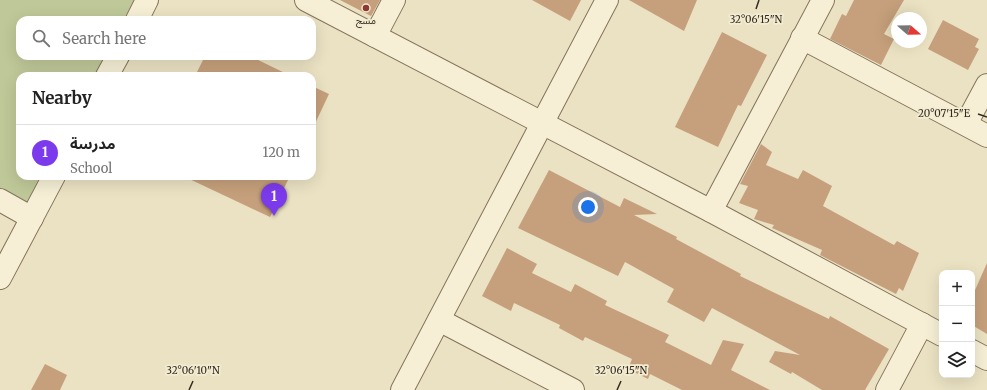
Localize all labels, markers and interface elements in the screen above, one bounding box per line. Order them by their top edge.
marker: مسج [361,3,371,13]
north arrow [891,12,927,48]
text: 32°06'15"N [730,13,783,26]
place label: مسج [356,14,376,28]
search box [16,16,316,60]
icon: search [30,27,52,49]
text: Search here [62,29,146,48]
text: Nearby [32,87,92,109]
text: 20°07'15"E [918,107,971,120]
text: مدرسة [70,134,116,153]
text: 1 [42,144,48,161]
text: 120 m [262,144,300,161]
text: School [70,160,112,177]
pin: 1 [261,183,287,216]
your location [578,197,598,217]
map controls [939,270,975,378]
button: + [939,270,975,306]
button: − [939,306,975,342]
button: layers [939,342,975,378]
text: 32°06'10"N [166,364,220,377]
text: 32°06'15"N [595,364,648,377]

